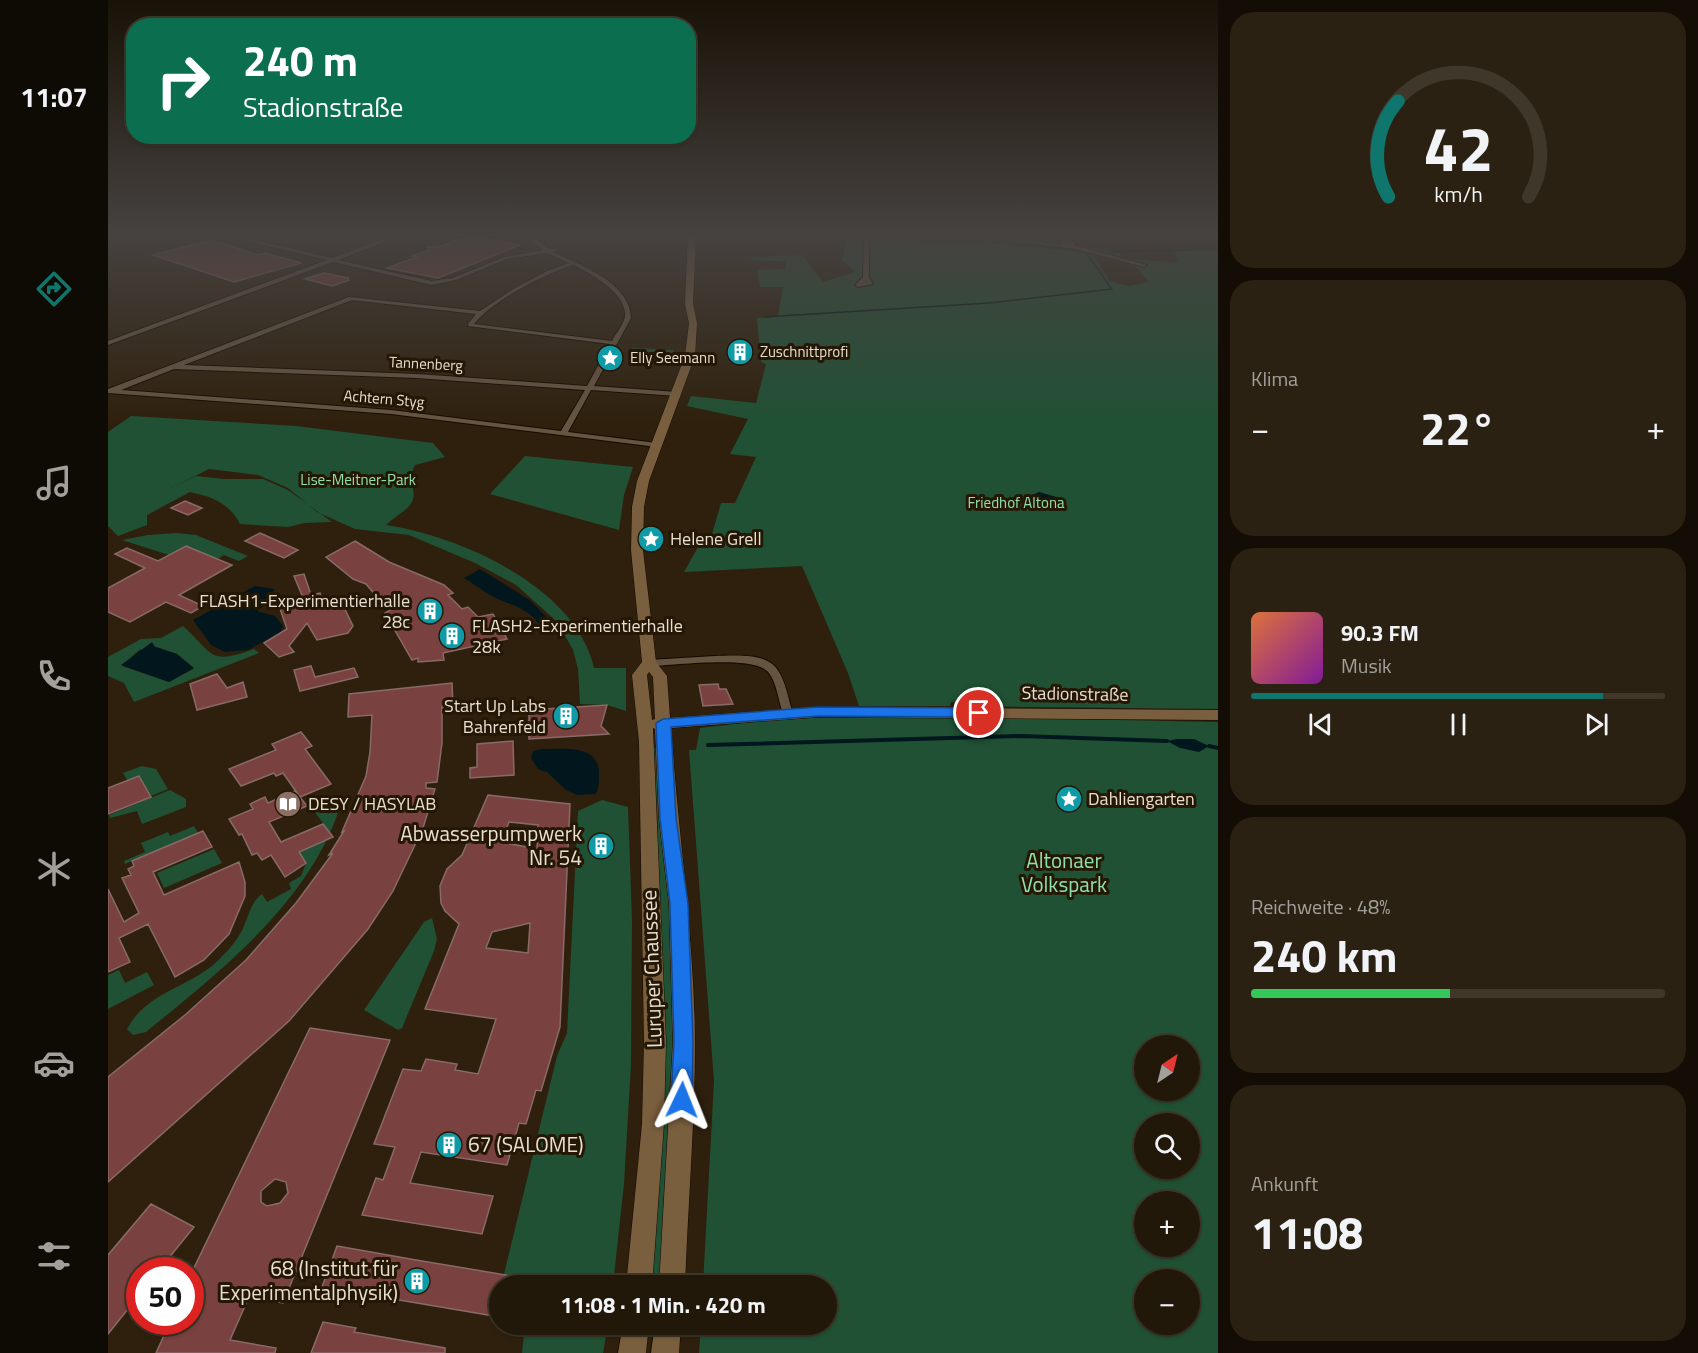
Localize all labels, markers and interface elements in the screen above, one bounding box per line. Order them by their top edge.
text: 240 m [243,28,358,92]
icon: right [144,42,222,120]
text: 11:07 [20,76,88,117]
text: Stadionstraße [243,86,403,127]
text: 42 [1423,100,1493,195]
text: km/h [1434,178,1482,210]
icon: directions [33,268,75,310]
building icon: Zuschnittprofi [725,337,755,367]
place label: Zuschnittprofi [760,340,848,363]
place icon: Elly Seemann [595,343,625,373]
place label: Elly Seemann [630,346,715,369]
street label: Tannenberg [388,350,464,377]
text: Klima [1251,363,1298,394]
street label: Achtern Styg [343,384,426,414]
text: 22° [1420,394,1496,462]
text: − [1251,403,1269,453]
text: + [1647,403,1665,453]
icon: music [33,462,75,504]
park label: Lise-Meitner-Park [300,468,416,491]
park label: Friedhof Altona [968,491,1065,514]
place icon: Helene Grell [636,524,666,554]
place label: Helene Grell [670,525,762,552]
place label: FLASH1-Experimentierhalle 28c [199,587,410,635]
building icon: FLASH1-Experimentierhalle 28c [415,596,445,626]
place label: FLASH2-Experimentierhalle 28k [472,612,683,660]
text: 90.3 FM [1341,616,1419,650]
building icon: FLASH2-Experimentierhalle 28k [437,621,467,651]
text: Musik [1341,650,1392,681]
icon: phone [33,655,75,697]
street label: Stadionstraße [1021,679,1129,708]
pin [953,687,1004,738]
place label: Start Up Labs Bahrenfeld [444,692,546,740]
icon: arrive [962,696,995,729]
building icon: Start Up Labs Bahrenfeld [551,701,581,731]
icon: previous [1304,708,1337,741]
icon: pause [1442,708,1475,741]
icon: next [1580,708,1613,741]
place icon: Dahliengarten [1054,784,1084,814]
place label: Dahliengarten [1088,785,1195,812]
library icon: DESY / HASYLAB [273,789,303,819]
place label: DESY / HASYLAB [308,790,436,817]
place label: Abwasserpumpwerk Nr. 54 [400,817,582,873]
building icon: Abwasserpumpwerk Nr. 54 [586,831,616,861]
park label: Altonaer Volkspark [1021,844,1107,900]
icon: climate [33,848,75,890]
street label: Luruper Chaussee [632,889,670,1049]
text: Reichweite · 48% [1251,891,1390,922]
text: 240 km [1251,921,1397,989]
north arrow [1134,1035,1200,1101]
map controls [1134,1035,1200,1335]
icon: car [33,1042,75,1084]
position arrow [650,1068,714,1132]
button: search [1134,1113,1200,1179]
place label: 67 (SALOME) [468,1128,584,1160]
building icon: 67 (SALOME) [434,1130,464,1160]
text: Ankunft [1251,1168,1318,1199]
button: + [1134,1191,1200,1257]
text: 11:08 [1251,1198,1363,1266]
icon: filters [33,1235,75,1277]
place label: 68 (Institut für Experimentalphysik) [219,1252,398,1308]
speed limit sign: 50 [126,1257,204,1335]
building icon: 68 (Institut für Experimentalphysik) [402,1266,432,1296]
button: − [1134,1269,1200,1335]
text: 11:08 · 1 Min. · 420 m [560,1288,766,1322]

